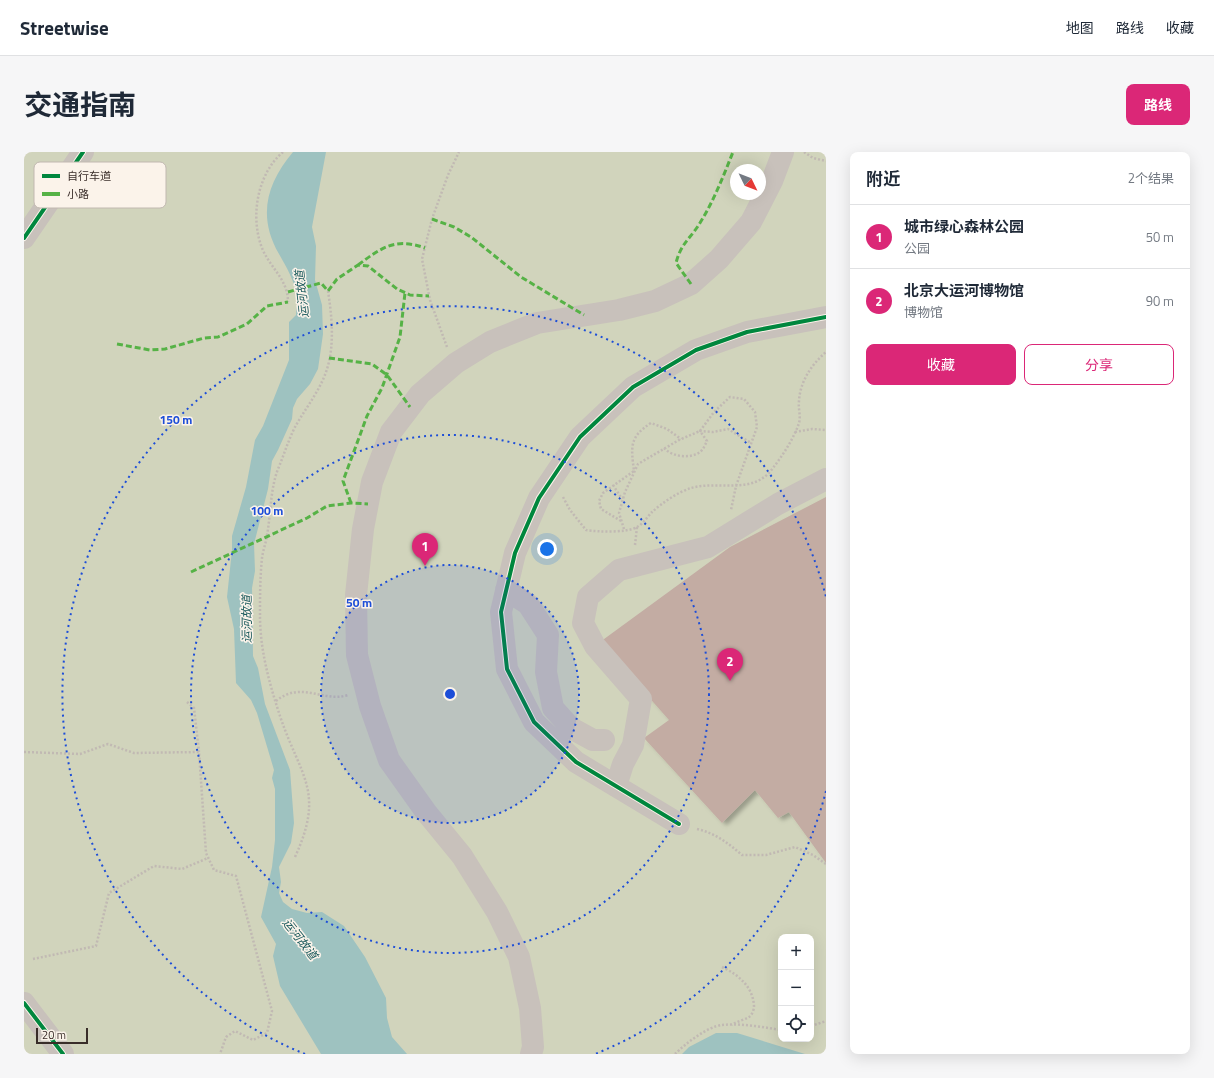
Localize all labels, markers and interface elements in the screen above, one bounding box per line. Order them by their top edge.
text: Streetwise [20,13,109,42]
text: 地图 [1066,17,1094,38]
text: 路线 [1116,17,1144,38]
text: 收藏 [1166,17,1194,38]
text: 交通指南 [24,83,136,126]
button: 路线 [1126,84,1190,125]
legend [34,162,166,208]
north arrow [730,164,766,200]
text: 附近 [866,166,900,192]
text: 自行车道 [67,168,111,184]
text: 2个结果 [1128,168,1174,188]
text: 小路 [67,186,89,202]
text: 城市绿心森林公园 [904,215,1024,238]
text: 1 [875,227,883,247]
text: 50 m [1146,227,1174,247]
text: 公园 [904,238,930,258]
water label: 运河故道 [289,267,313,319]
text: 北京大运河博物馆 [904,279,1024,302]
text: 2 [875,291,883,311]
text: 90 m [1146,291,1174,311]
text: 博物馆 [904,302,943,322]
button: 收藏 [866,344,1016,385]
button: 分享 [1024,344,1174,385]
text: 150 m [160,410,192,429]
text: 100 m [251,501,283,520]
pin: 1 [412,533,438,566]
your location [537,539,557,559]
water label: 运河故道 [237,593,256,643]
text: 50 m [346,593,372,612]
pin: 2 [717,648,743,681]
centre of rings [443,687,457,701]
water label: 运河故道 [278,914,324,965]
map controls [778,934,814,1042]
button: + [778,934,814,970]
button: − [778,970,814,1006]
button: locate [778,1006,814,1042]
scale bar [36,1026,88,1045]
text: 20 m [42,1027,66,1043]

